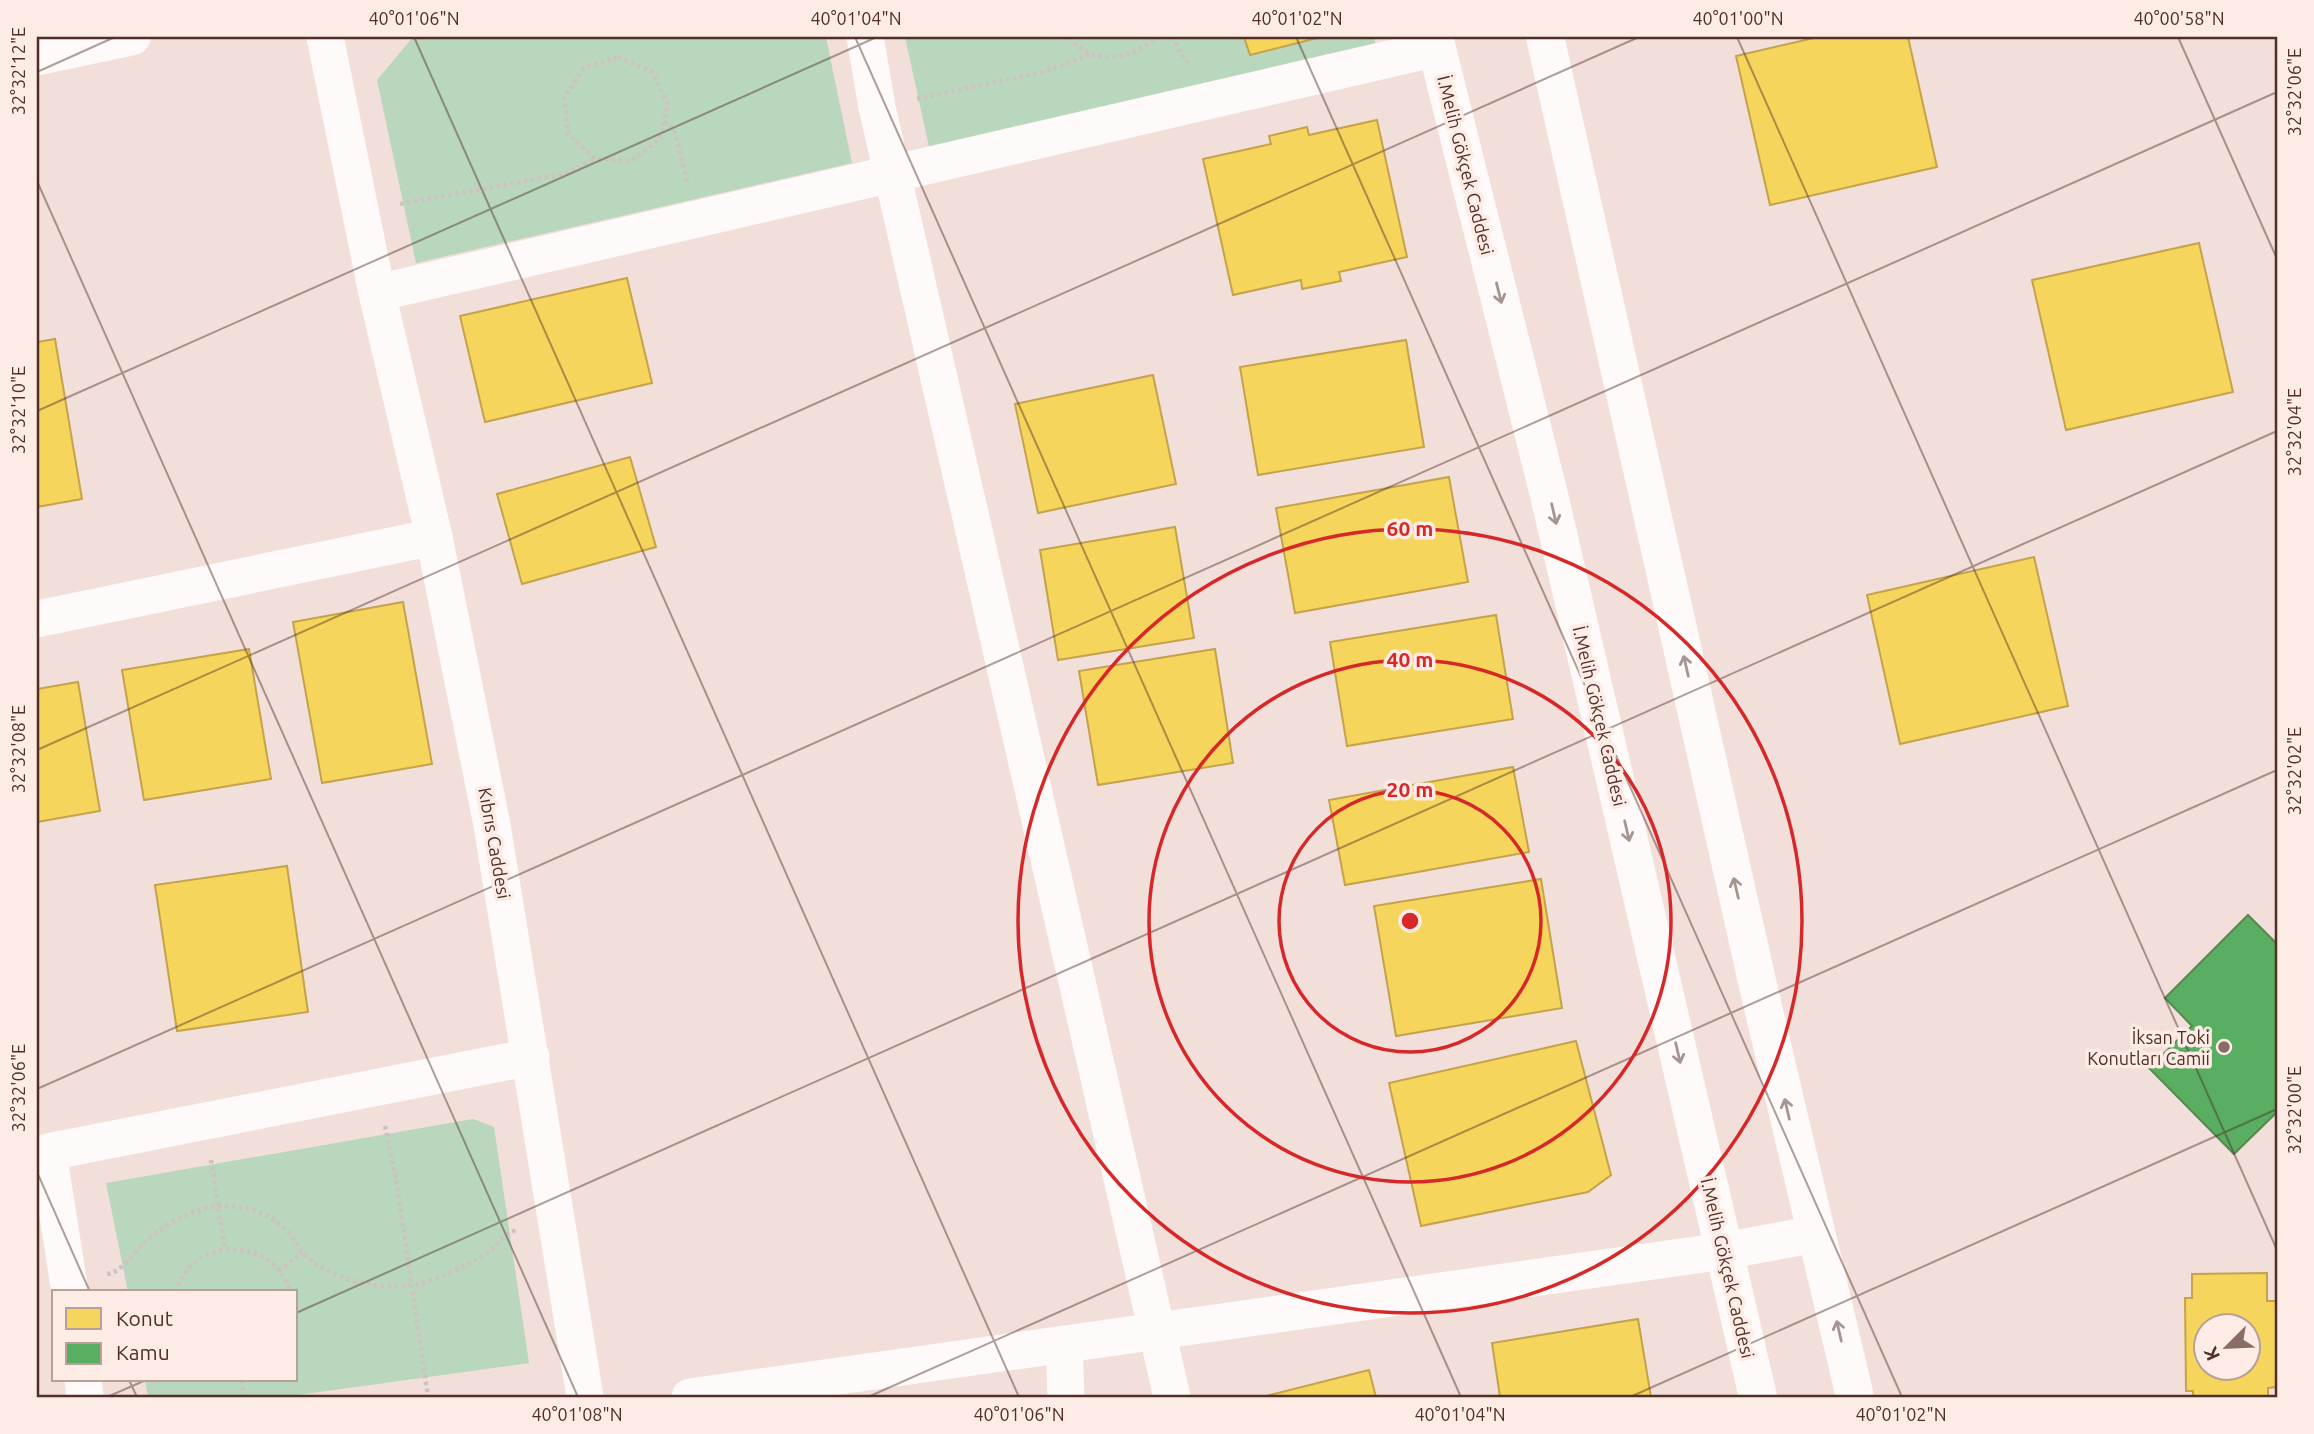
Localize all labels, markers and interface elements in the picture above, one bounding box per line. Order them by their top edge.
text: 40°01'06"N [368,8,460,28]
text: 40°01'04"N [810,8,902,28]
text: 40°01'02"N [1251,8,1343,28]
text: 40°01'00"N [1692,8,1784,28]
text: 40°00'58"N [2133,8,2225,28]
text: 32°32'12"E [8,27,28,115]
text: 32°32'06"E [2284,48,2304,136]
street label: İ.Melih Gökçek Caddesi [1434,73,1498,257]
one-way arrow [1493,281,1506,304]
text: 32°32'10"E [8,366,28,454]
text: 32°32'04"E [2284,388,2304,476]
one-way arrow [1547,502,1561,525]
text: 60 m [1387,516,1433,540]
street label: İ.Melih Gökçek Caddesi [1570,624,1630,808]
text: 40 m [1387,647,1433,671]
one-way arrow [1679,655,1692,678]
text: 32°32'08"E [8,705,28,793]
text: 32°32'02"E [2284,727,2304,815]
text: 20 m [1387,777,1433,801]
street label: Kıbrıs Caddesi [475,786,515,900]
one-way arrow [1621,819,1634,842]
one-way arrow [1728,877,1742,900]
centre of rings [1398,909,1422,933]
place label: İksan Toki Konutları Camii [2087,1027,2210,1068]
marker: İksan Toki Konutları Camii [2216,1039,2232,1055]
one-way arrow [1672,1041,1685,1063]
text: 32°32'06"E [8,1044,28,1132]
text: 32°32'00"E [2284,1066,2304,1154]
one-way arrow [1780,1099,1793,1121]
street label: İ.Melih Gökçek Caddesi [1698,1176,1758,1360]
legend [52,1290,298,1382]
text: Konut [116,1306,173,1330]
north arrow [2192,1312,2262,1382]
one-way arrow [1832,1320,1846,1343]
text: Kamu [116,1340,170,1364]
text: K [2199,1343,2224,1364]
text: 40°01'08"N [531,1404,623,1424]
text: 40°01'06"N [973,1404,1065,1424]
text: 40°01'04"N [1414,1404,1506,1424]
text: 40°01'02"N [1855,1404,1947,1424]

